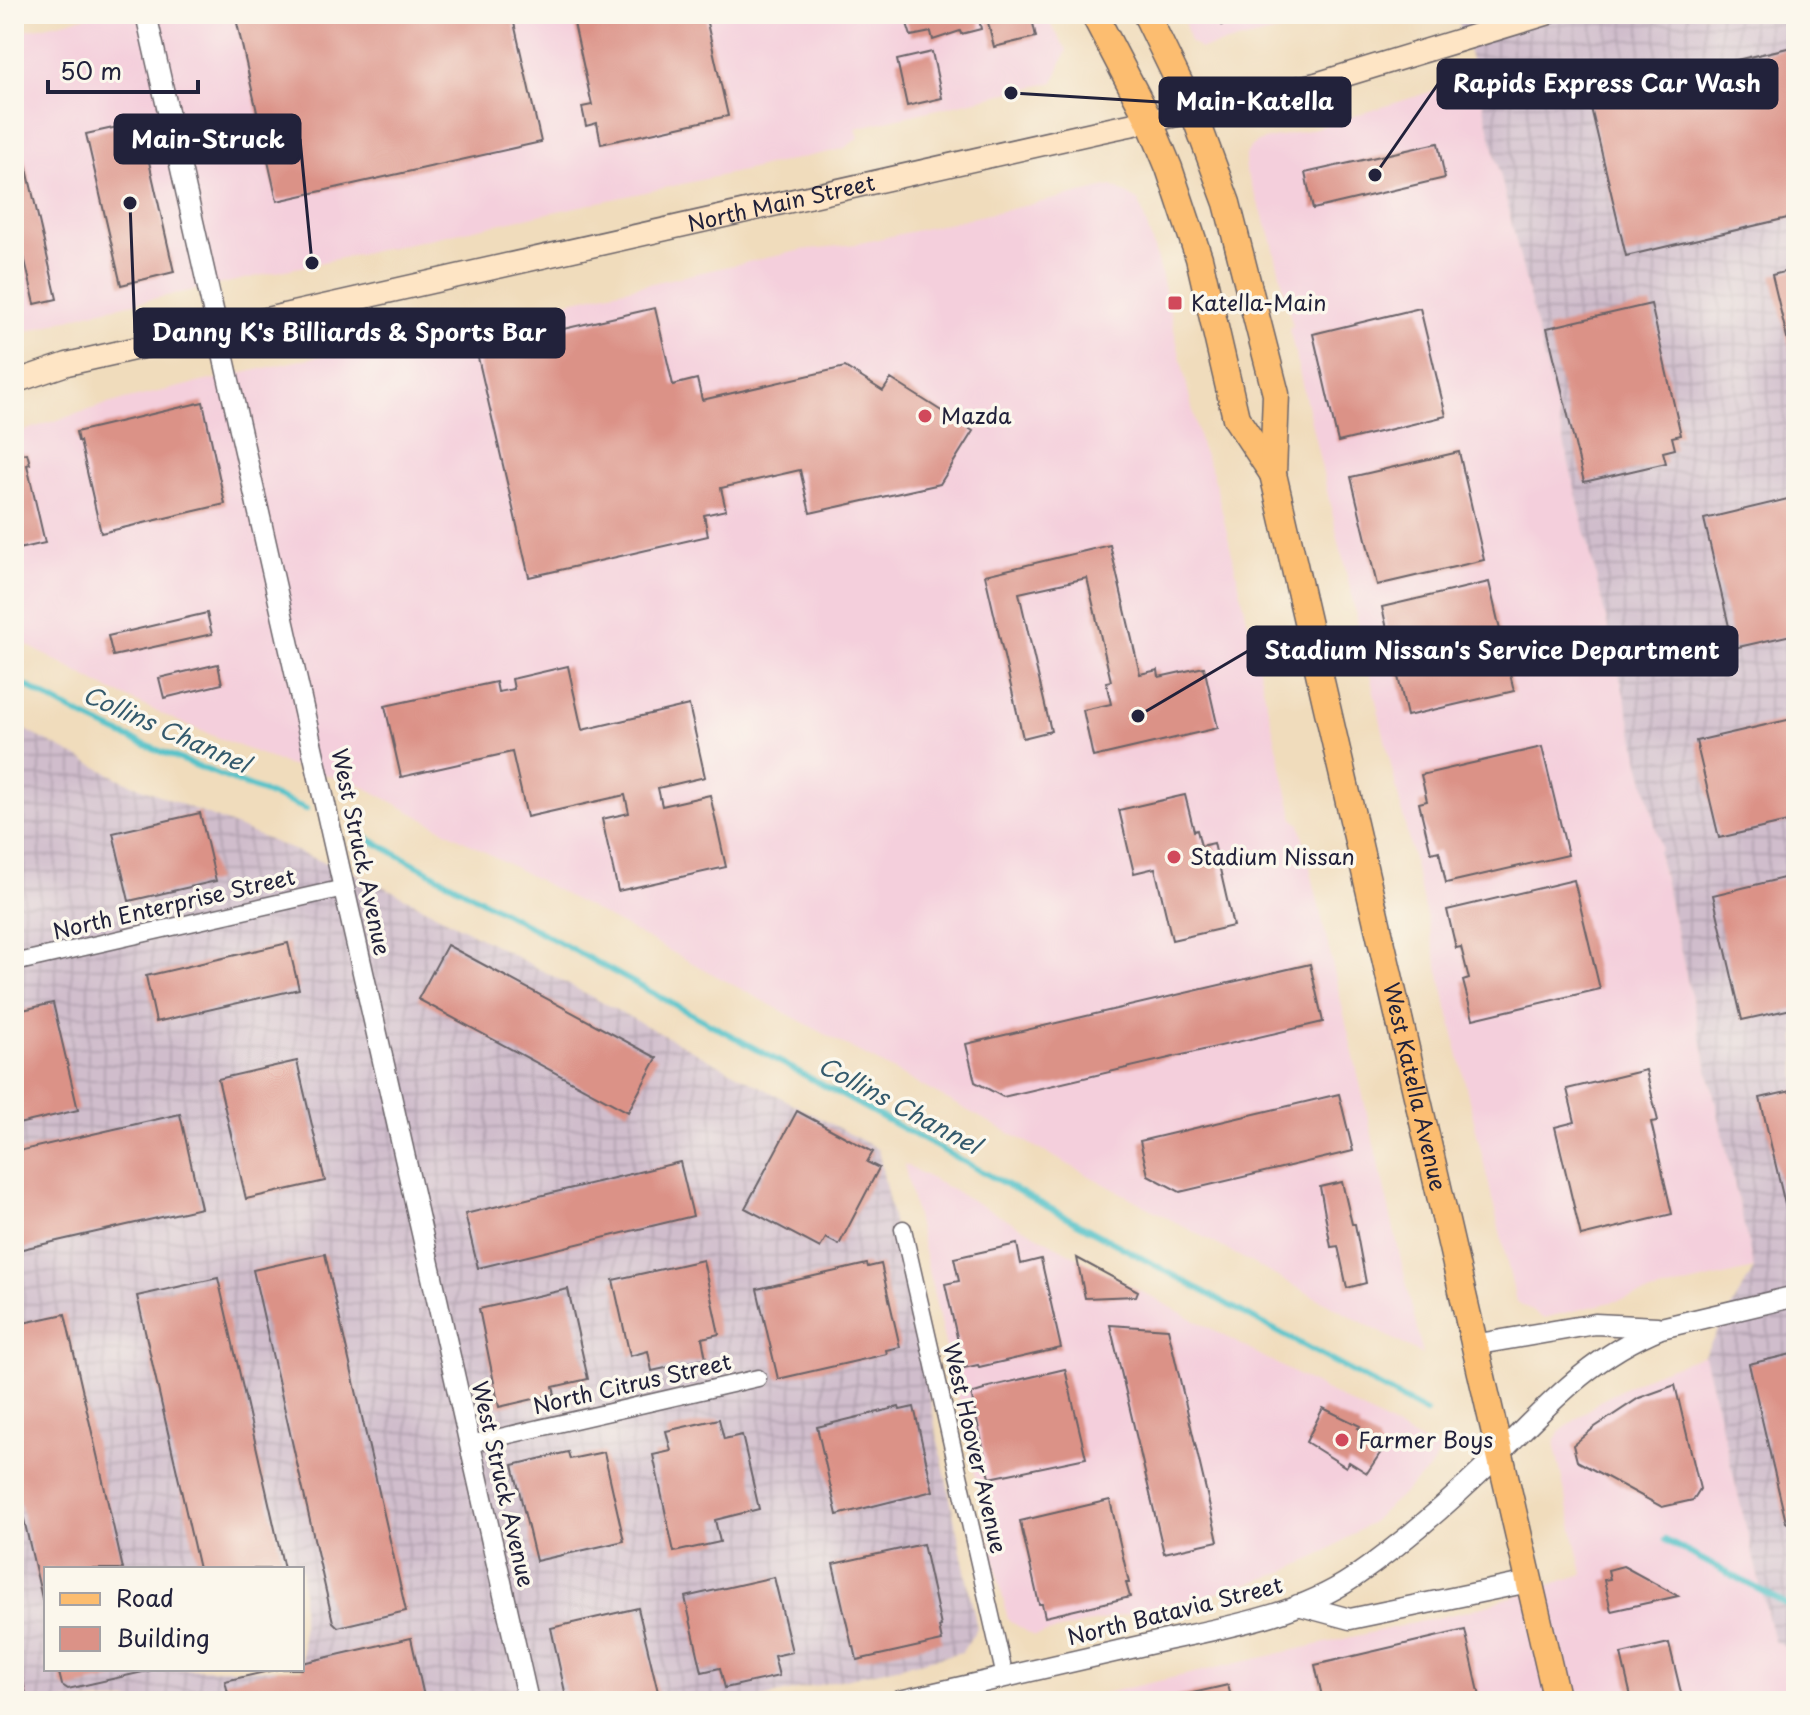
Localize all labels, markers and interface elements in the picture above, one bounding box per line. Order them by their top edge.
scale bar [48,44,198,94]
text: 50 m [60,52,122,88]
callout: Rapids Express Car Wash [1438,60,1777,108]
text: Rapids Express Car Wash [1453,64,1761,100]
callout: Main-Katella [1160,78,1350,126]
text: Main-Katella [1176,82,1335,118]
callout: Main-Struck [115,115,300,163]
text: Main-Struck [131,120,285,156]
street label: North Main Street [684,164,878,239]
place label: Katella-Main [1191,285,1327,318]
marker: Katella-Main [1166,294,1184,312]
callout: Danny K's Billiards & Sports Bar [135,309,564,357]
text: Danny K's Billiards & Sports Bar [151,313,547,349]
place label: Mazda [941,398,1012,431]
marker: Mazda [916,407,934,425]
callout: Stadium Nissan's Service Department [1248,627,1737,675]
text: Stadium Nissan's Service Department [1264,631,1720,667]
water label: Collins Channel [78,675,259,782]
street label: West Struck Avenue [324,745,401,958]
place label: Stadium Nissan [1190,839,1355,872]
marker: Stadium Nissan [1165,848,1183,866]
street label: North Enterprise Street [49,859,298,946]
street label: West Katella Avenue [1376,979,1456,1194]
water label: Collins Channel [812,1046,990,1164]
street label: West Hoover Avenue [936,1339,1017,1556]
street label: North Citrus Street [529,1344,734,1421]
street label: West Struck Avenue [465,1377,544,1590]
place label: Farmer Boys [1358,1422,1493,1455]
marker: Farmer Boys [1333,1431,1351,1449]
legend [44,1567,304,1671]
street label: North Batavia Street [1064,1567,1286,1652]
text: Road [116,1579,174,1615]
text: Building [116,1619,210,1655]

